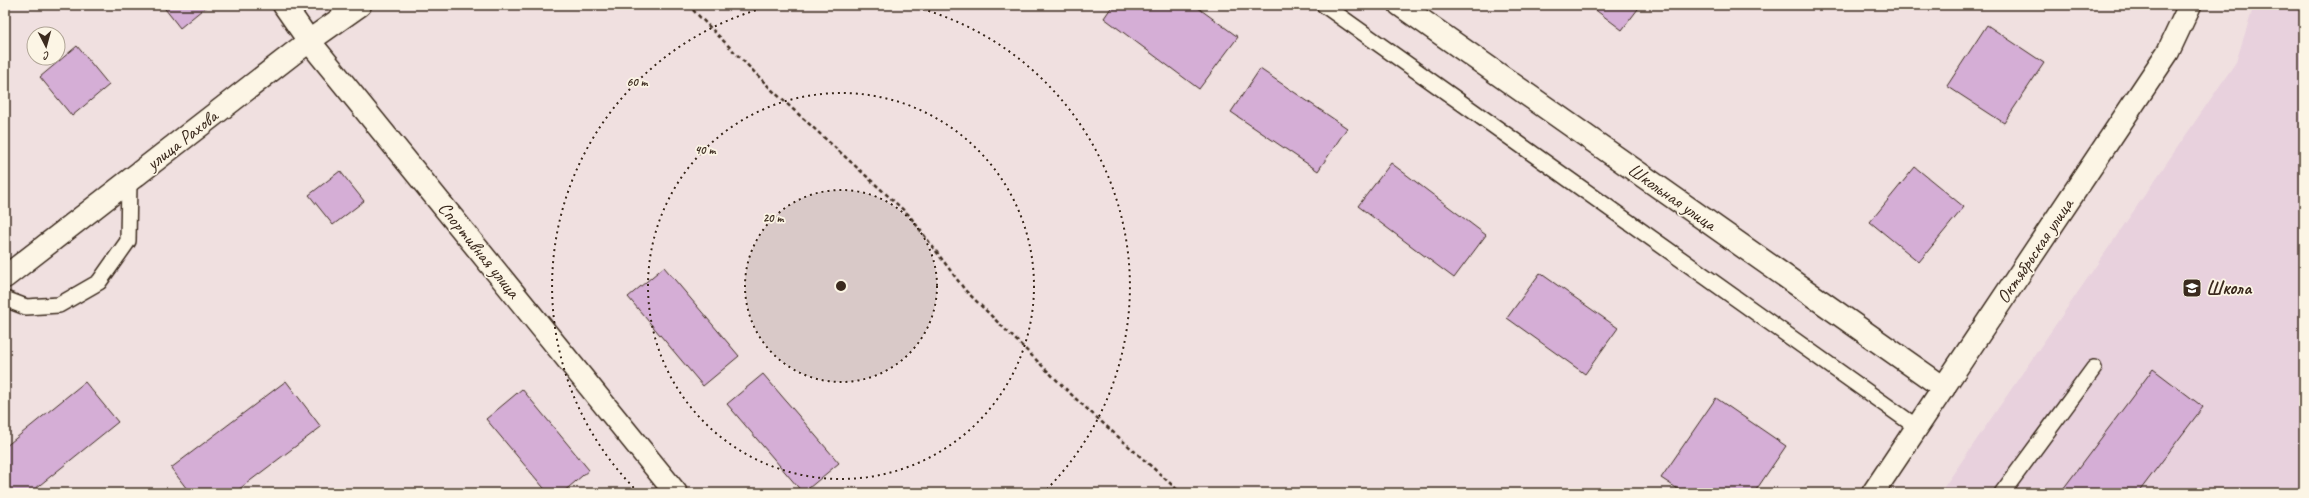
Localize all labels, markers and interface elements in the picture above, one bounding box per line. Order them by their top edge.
north arrow [26,26,66,66]
text: С [42,49,50,63]
text: 60 m [627,74,649,90]
street label: улица Рахова [141,103,224,176]
text: 40 m [695,142,716,158]
street label: Школьная улица [1623,158,1723,237]
street label: Октябрьская улица [1991,192,2080,308]
street label: Спортивная улица [433,197,526,305]
text: 20 m [763,210,784,226]
place label: Школа [2206,276,2253,300]
school or university icon: Школа [2181,277,2203,299]
centre of rings [834,279,848,293]

